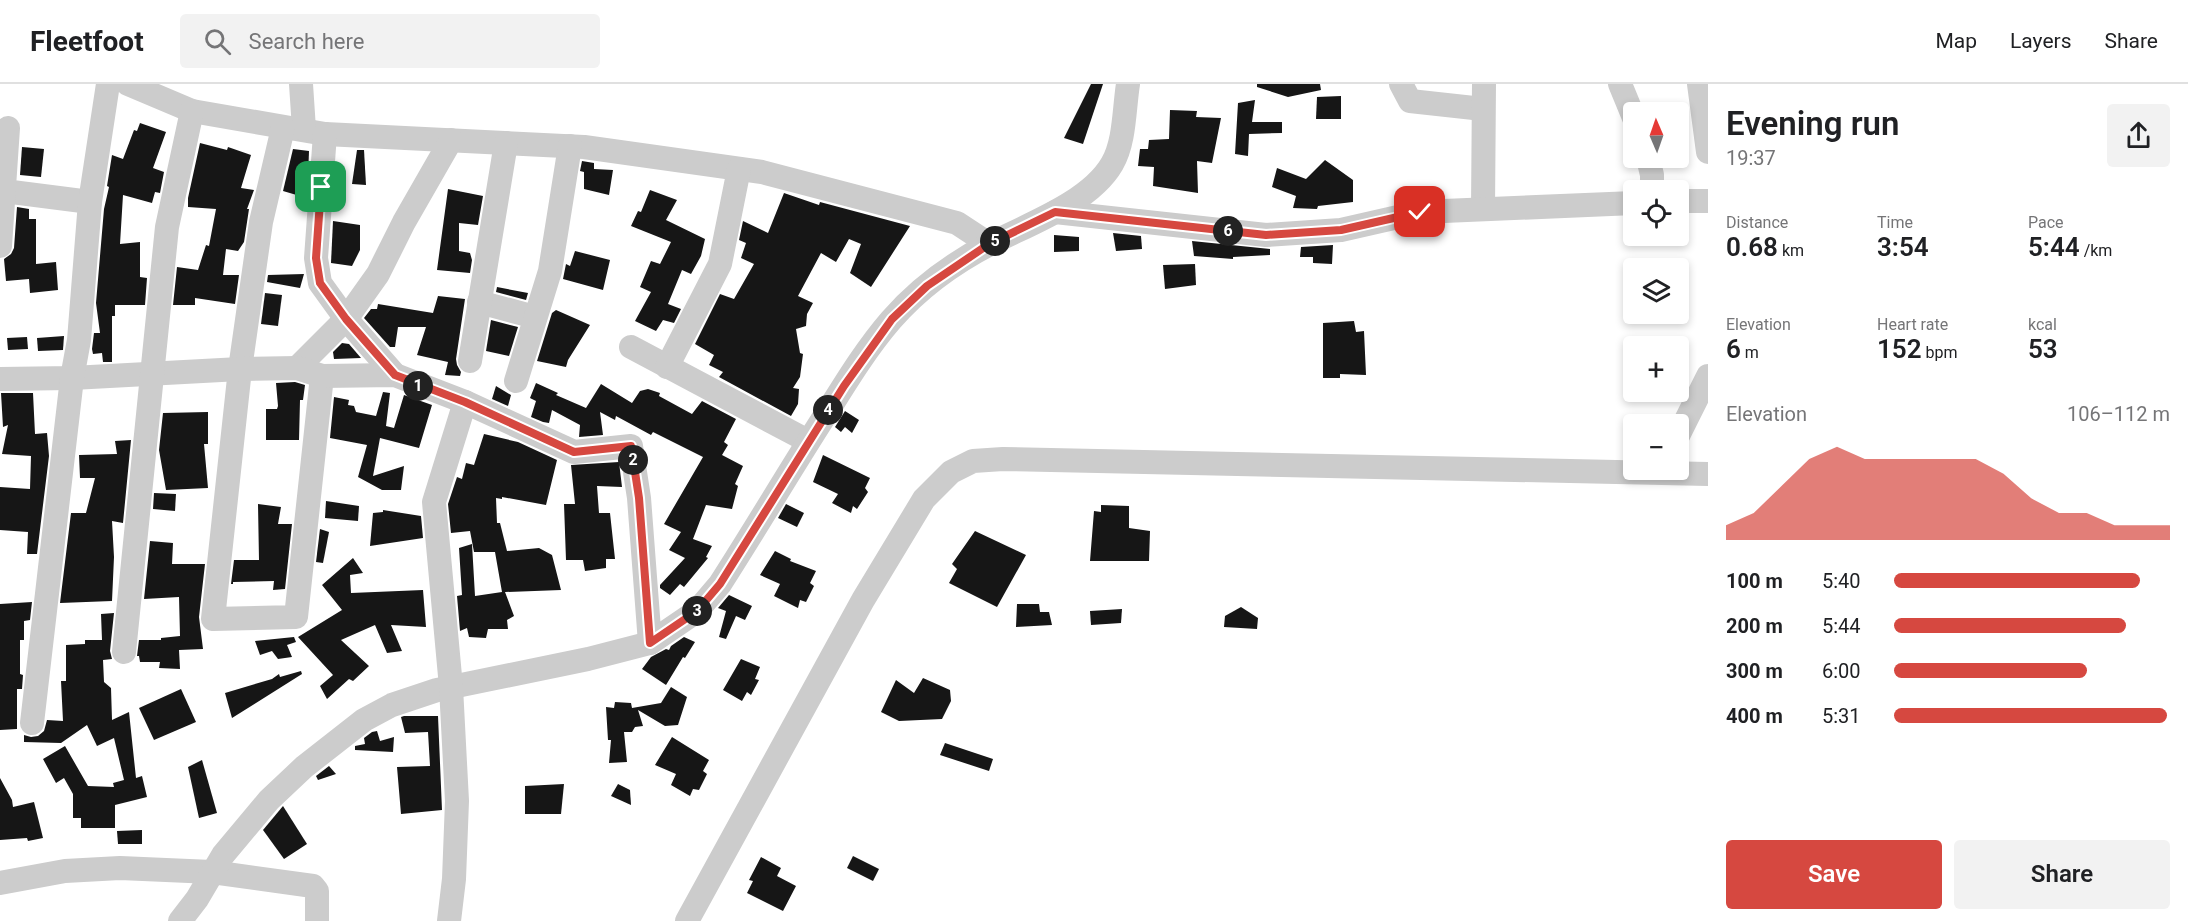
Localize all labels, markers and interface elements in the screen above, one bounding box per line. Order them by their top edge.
search box [180,14,600,68]
text: Fleetfoot [30,25,144,58]
icon: search [201,25,234,58]
text: Search here [249,29,364,54]
text: Map [1935,29,1977,53]
text: Layers [2010,29,2071,53]
text: Share [2104,29,2158,53]
north arrow [1623,102,1689,168]
map controls [1623,102,1689,480]
text: Evening run [1726,104,1899,143]
button: share [2107,104,2170,167]
text: 19:37 [1726,146,1776,170]
pin [295,161,346,212]
icon: arrive [304,170,337,203]
button: locate [1623,180,1689,246]
pin [1394,186,1445,237]
icon: check [1403,195,1436,228]
text: Distance [1726,213,1788,232]
text: Time [1877,213,1913,232]
text: Pace [2028,213,2064,232]
pin: 6 [1213,216,1243,246]
text: 6 [1223,221,1233,240]
pin: 5 [980,226,1010,256]
text: 5 [990,231,1000,250]
text: 0.68 [1726,232,1778,262]
text: 3:54 [1877,232,1929,262]
text: 5:44 [2028,232,2080,262]
text: km [1778,241,1804,260]
text: /km [2080,241,2112,260]
button: layers [1623,258,1689,324]
text: Elevation [1726,315,1791,334]
text: Heart rate [1877,315,1948,334]
text: kcal [2028,315,2057,334]
text: 6 [1726,334,1741,364]
text: 152 [1877,334,1922,364]
text: 53 [2028,334,2058,364]
button: + [1623,336,1689,402]
text: m [1741,343,1759,362]
text: bpm [1922,343,1958,362]
pin: 1 [403,371,433,401]
text: 1 [413,376,423,395]
pin: 4 [813,395,843,425]
text: 4 [823,400,833,419]
text: Elevation [1726,402,1807,426]
text: 106–112 m [2067,402,2170,426]
button: − [1623,414,1689,480]
pin: 2 [618,445,648,475]
text: 2 [628,450,638,469]
text: 100 m [1726,569,1783,593]
text: 5:40 [1822,569,1861,593]
pin: 3 [682,596,712,626]
text: 3 [692,601,702,620]
text: 200 m [1726,614,1783,638]
text: 5:44 [1822,614,1861,638]
text: 300 m [1726,659,1783,683]
text: 6:00 [1822,659,1861,683]
text: 400 m [1726,704,1783,728]
text: 5:31 [1822,704,1861,728]
button: Save [1726,840,1942,909]
button: Share [1954,840,2170,909]

